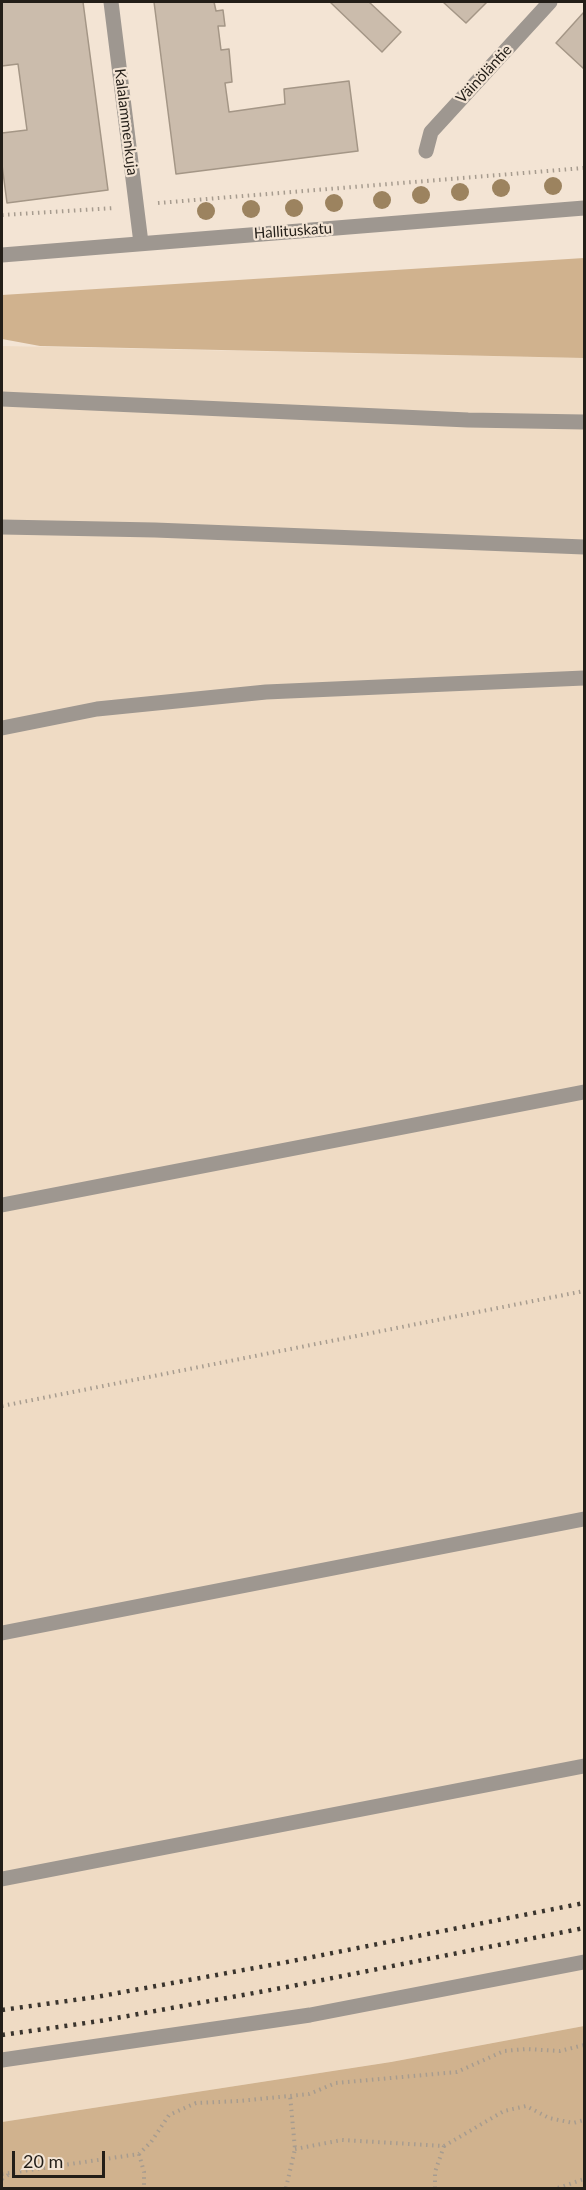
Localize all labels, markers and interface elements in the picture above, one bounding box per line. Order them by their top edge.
street label: Väinöläntie [452,41,516,107]
street label: Kalalammenkuja [111,68,141,176]
street label: Hallituskatu [253,219,333,243]
scale bar [15,2139,108,2177]
text: 20 m [23,2150,63,2172]

